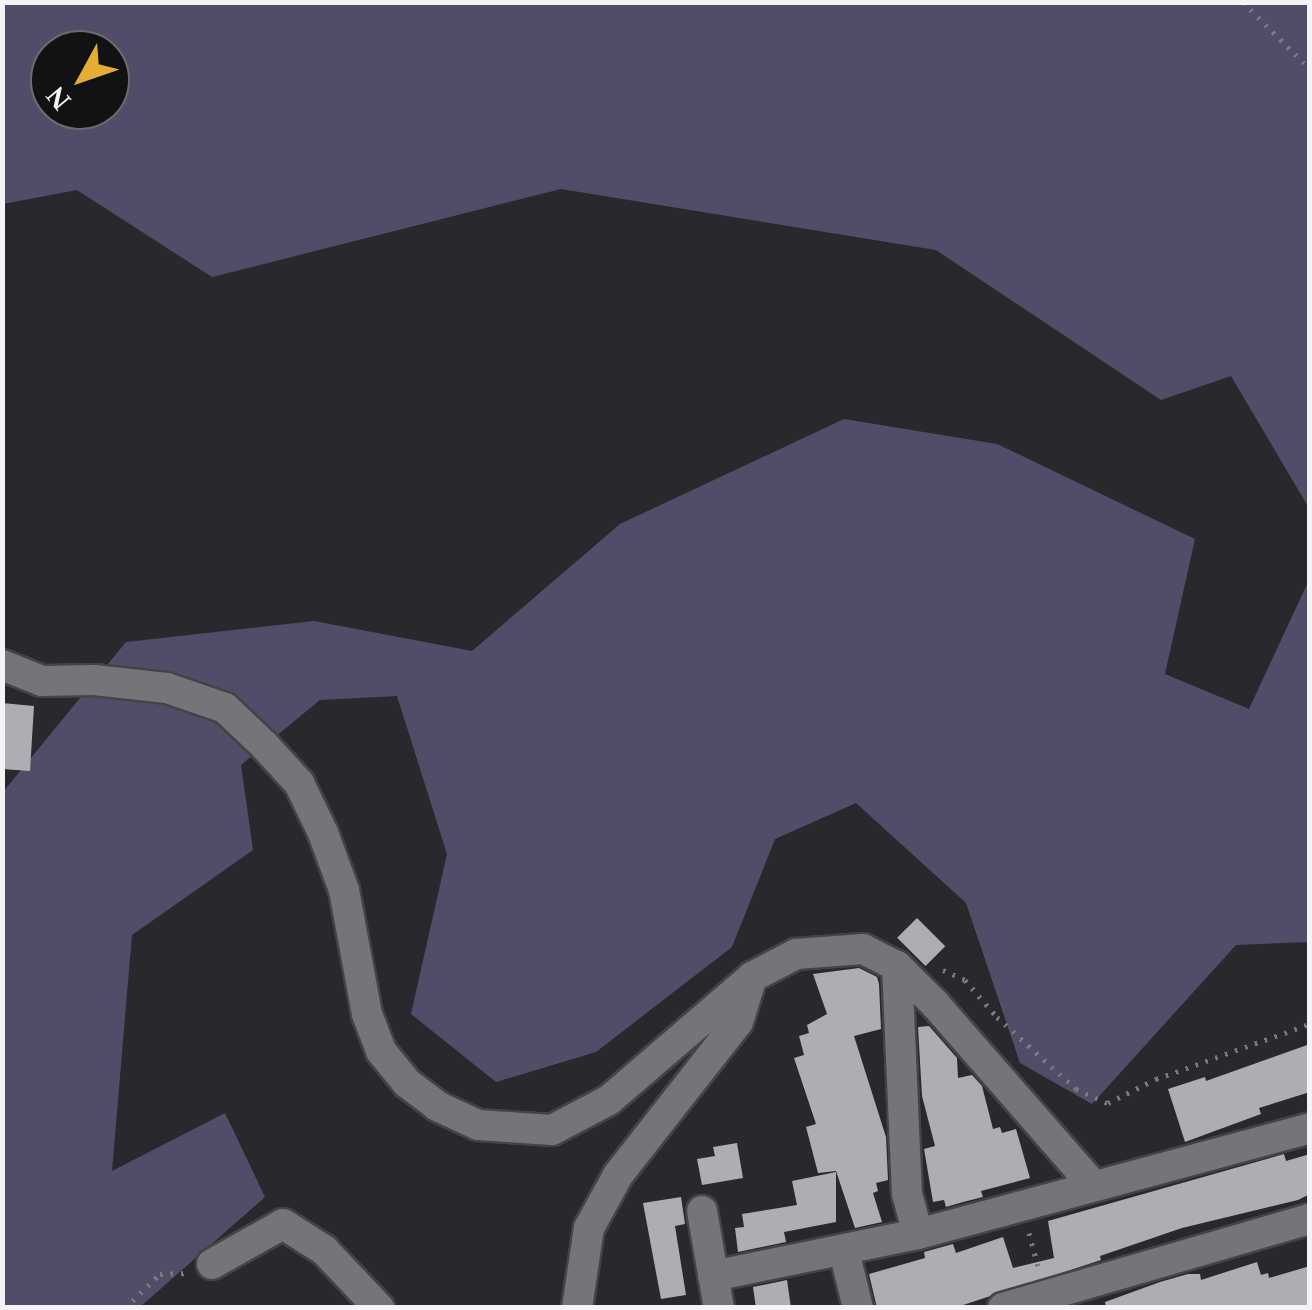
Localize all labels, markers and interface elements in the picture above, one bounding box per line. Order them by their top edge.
north arrow [30,30,130,130]
text: N [40,81,77,116]

